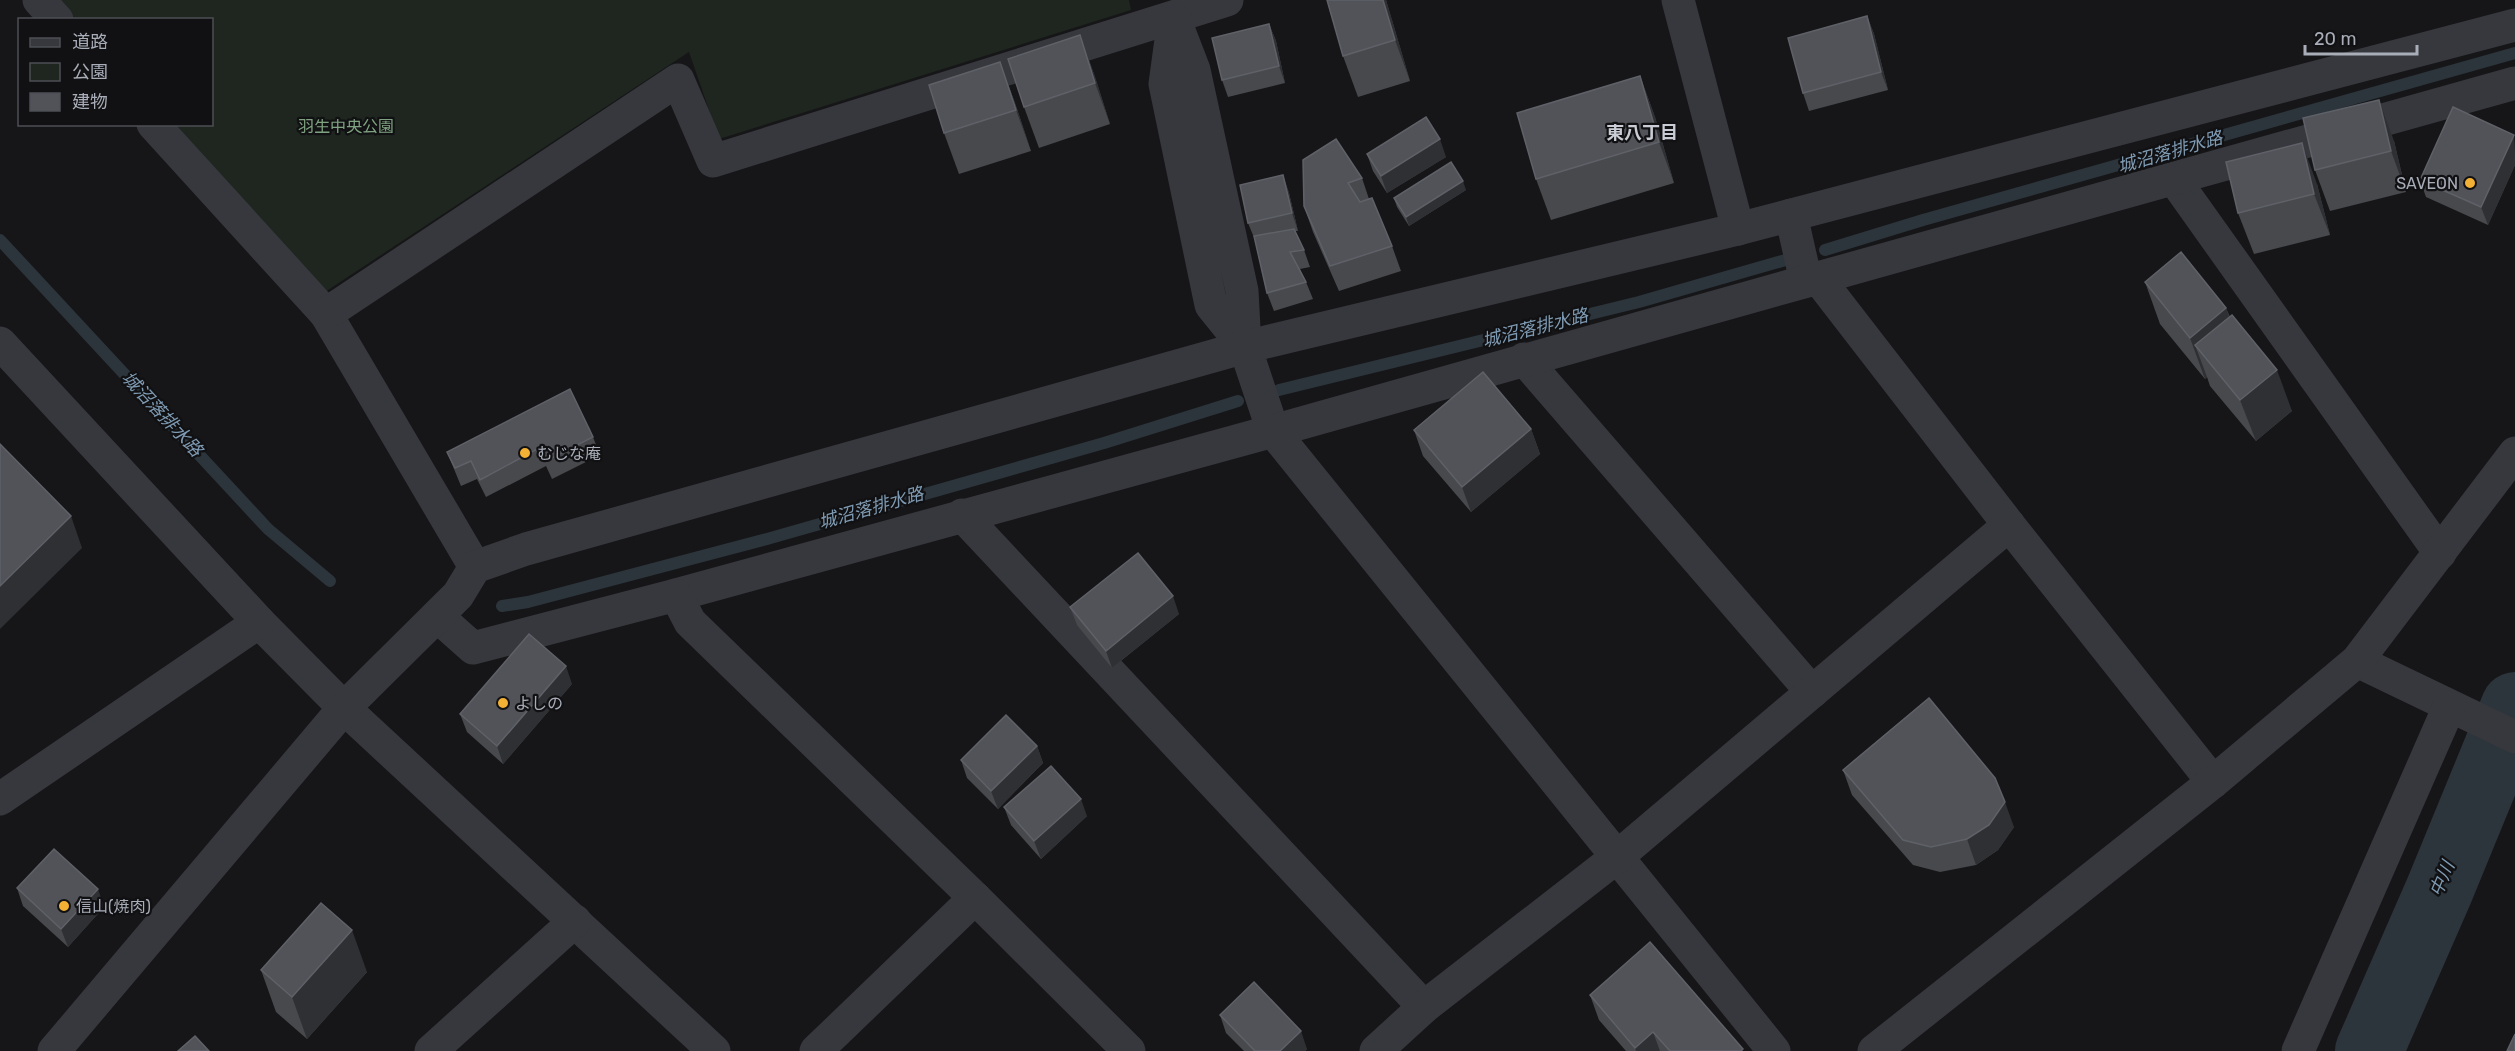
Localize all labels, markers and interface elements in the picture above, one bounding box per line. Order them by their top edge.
legend [18,18,213,126]
scale bar [2305,18,2418,56]
text: 20 m [2314,28,2356,50]
text: 道路 [72,31,108,53]
text: 公園 [72,61,108,83]
text: 建物 [72,91,108,113]
park label: 羽生中央公園 [298,117,394,136]
district label: 東八丁目 [1606,122,1678,144]
water label: 城沼落排水路 [2115,126,2227,177]
place label: SAVEON [2396,174,2458,193]
marker: SAVEON [2463,176,2477,190]
water label: 城沼落排水路 [1480,304,1592,352]
water label: 城沼落排水路 [117,367,208,462]
place label: むじな庵 [537,444,601,463]
marker: むじな庵 [518,446,532,460]
water label: 城沼落排水路 [816,482,928,533]
place label: よしの [515,694,563,713]
marker: よしの [496,696,510,710]
water label: 中川 [2425,856,2460,900]
place label: 信山(焼肉) [76,897,151,916]
marker: 信山(焼肉) [57,899,71,913]

